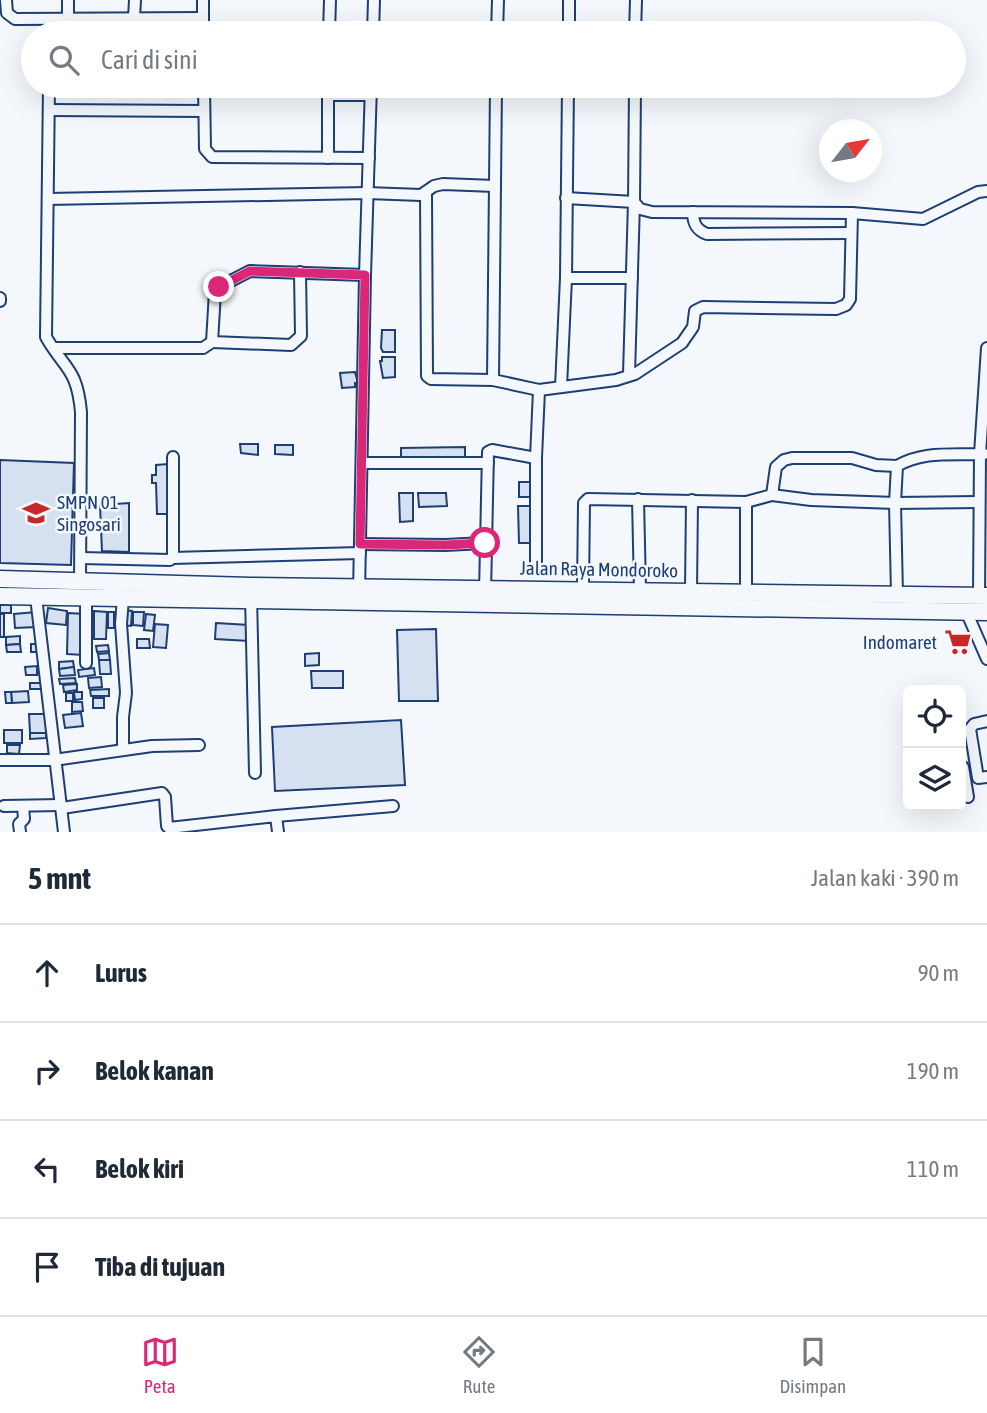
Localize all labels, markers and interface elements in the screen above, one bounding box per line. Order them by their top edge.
search box [21,21,966,98]
icon: search [45,41,83,79]
text: Cari di sini [101,45,198,75]
north arrow [819,119,882,182]
route end [203,271,234,302]
place label: SMPN 01 Singosari [57,491,121,535]
school or university icon: SMPN 01 Singosari [21,498,51,528]
route start [469,527,500,558]
street label: Jalan Raya Mondoroko [520,557,678,581]
supermarket icon: Indomaret [943,627,973,657]
place label: Indomaret [863,631,937,653]
map controls [903,685,966,811]
button: locate [903,685,966,748]
button: layers [903,748,966,811]
text: 5 mnt [28,861,91,895]
text: Jalan kaki · 390 m [811,865,959,891]
icon: ahead [28,954,66,992]
text: Lurus [95,958,147,988]
text: 90 m [918,960,959,986]
icon: right [28,1052,66,1090]
text: Belok kanan [95,1056,214,1086]
text: 190 m [907,1058,959,1084]
icon: left [28,1150,66,1188]
text: Belok kiri [95,1154,184,1184]
text: 110 m [907,1156,959,1182]
icon: arrive [28,1248,66,1286]
text: Tiba di tujuan [95,1252,225,1282]
tab: Peta [141,1333,179,1397]
tab: Rute [460,1333,498,1397]
tab: Disimpan [779,1333,846,1397]

